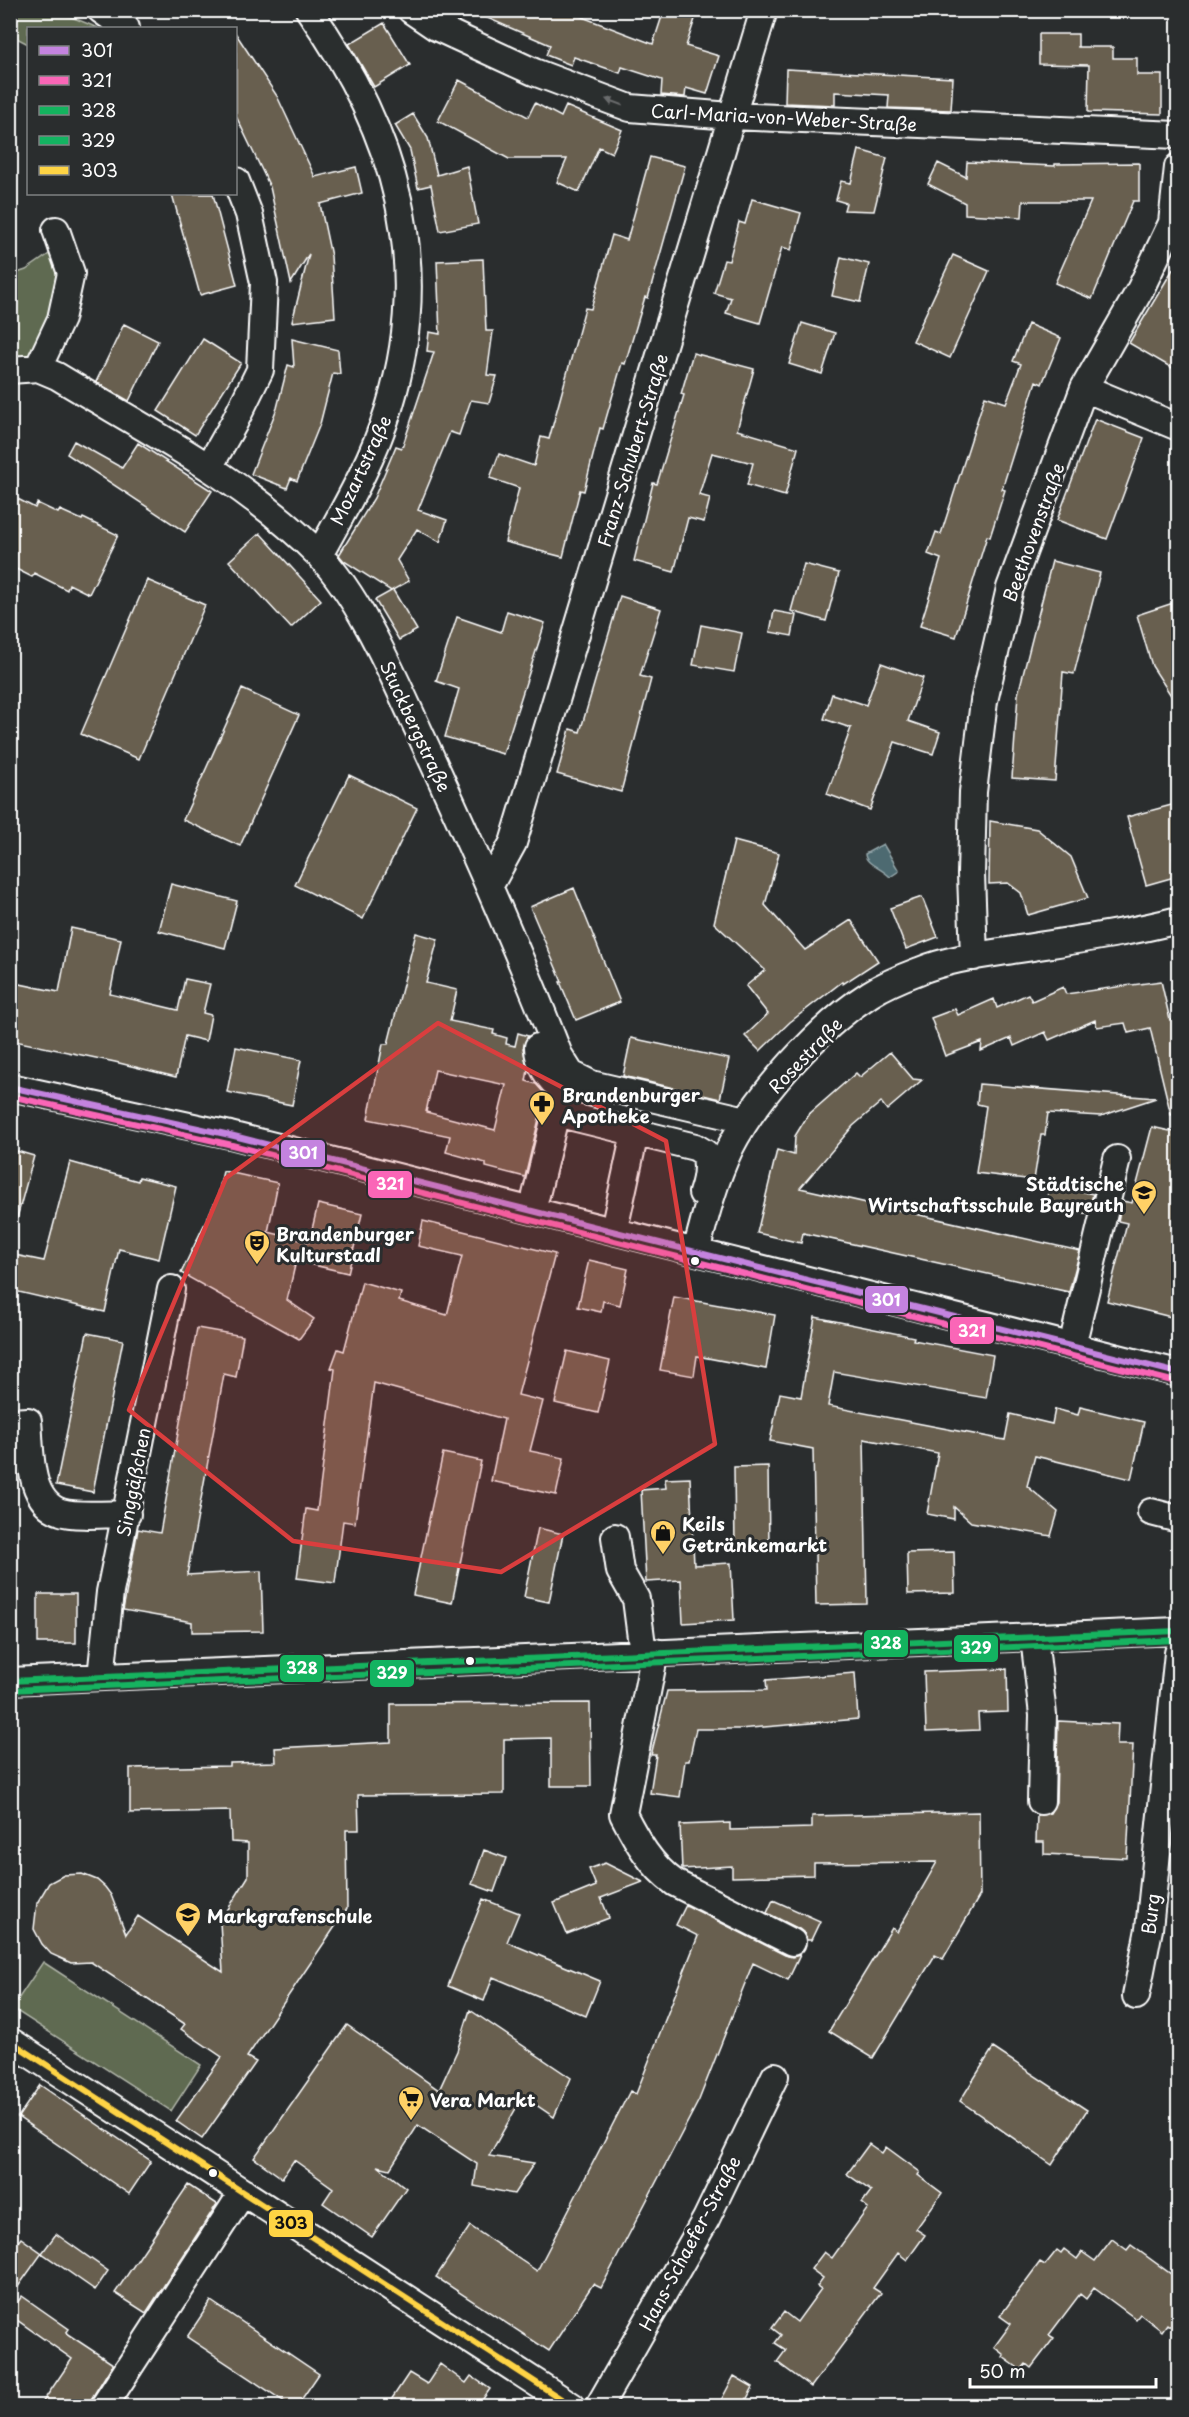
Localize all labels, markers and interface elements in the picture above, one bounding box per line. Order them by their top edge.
legend [27,27,237,195]
text: 301 [81,36,113,63]
text: 321 [81,66,112,93]
text: 328 [81,96,116,123]
one-way arrow [605,96,623,106]
street label: Carl-Maria-von-Weber-Straße [650,97,918,137]
text: 329 [81,126,115,153]
text: 303 [81,156,118,183]
street label: Franz-Schubert-Straße [590,350,674,550]
street label: Mozartstraße [323,410,397,530]
street label: Beethovenstraße [995,459,1071,605]
street label: Stuckbergstraße [374,656,458,796]
street label: Rosestraße [762,1011,848,1099]
place label: Brandenburger Apotheke [562,1081,701,1129]
pharmacy icon: Brandenburger Apotheke [527,1089,557,1127]
line badge: 301 [280,1139,326,1168]
text: 301 [288,1140,318,1164]
line badge: 321 [367,1170,413,1199]
place label: Städtische Wirtschaftsschule Bayreuth [868,1170,1124,1218]
text: 321 [376,1171,404,1195]
school or university icon: Städtische Wirtschaftsschule Bayreuth [1129,1178,1159,1216]
place label: Brandenburger Kulturstadl [276,1220,415,1268]
theatre icon: Brandenburger Kulturstadl [242,1228,272,1266]
unlabelled marker [689,1255,701,1267]
line badge: 301 [864,1285,909,1314]
text: 301 [871,1287,901,1311]
line badge: 321 [949,1316,995,1345]
text: 321 [958,1318,986,1342]
street label: Singgäßchen [109,1425,157,1539]
place label: Keils Getränkemarkt [682,1510,828,1558]
shop icon: Keils Getränkemarkt [648,1518,678,1556]
line badge: 328 [863,1629,909,1658]
text: 328 [870,1630,902,1654]
line badge: 329 [953,1634,999,1663]
text: 329 [961,1635,991,1659]
line badge: 328 [279,1654,325,1683]
text: 328 [286,1655,318,1679]
unlabelled marker [464,1655,476,1667]
line badge: 329 [369,1659,415,1688]
text: 329 [377,1660,407,1684]
street label: Burg [1134,1892,1166,1936]
school or university icon: Markgrafenschule [173,1900,203,1938]
place label: Markgrafenschule [207,1902,372,1929]
supermarket icon: Vera Markt [396,2084,426,2122]
place label: Vera Markt [430,2086,536,2113]
street label: Hans-Schaefer-Straße [631,2151,747,2335]
unlabelled marker [207,2167,219,2179]
line badge: 303 [268,2209,314,2238]
text: 303 [274,2210,308,2234]
scale bar [970,2351,1156,2389]
text: 50 m [979,2357,1026,2384]

